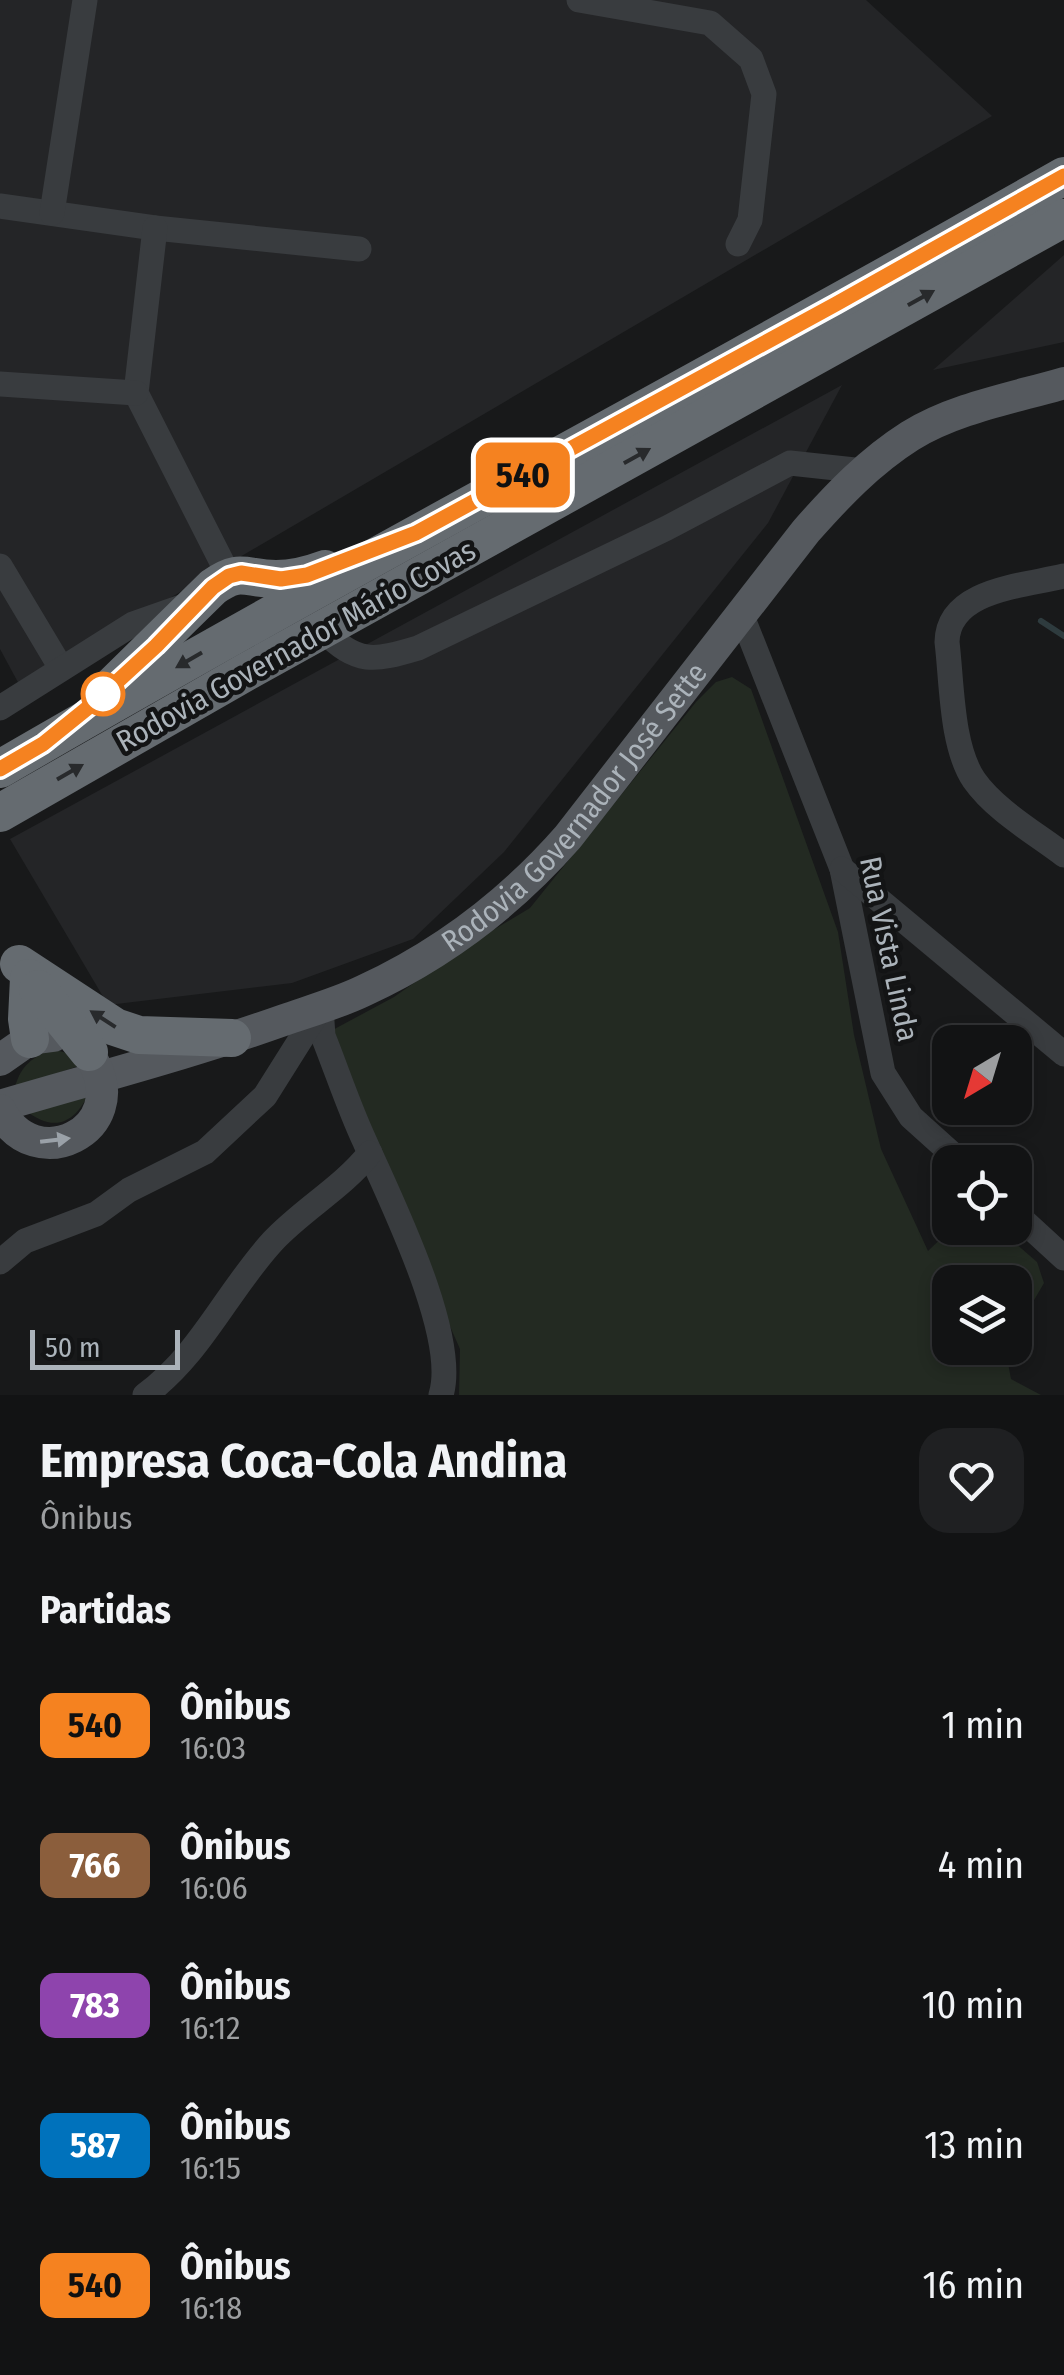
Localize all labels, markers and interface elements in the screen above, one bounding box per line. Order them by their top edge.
one-way arrow [907,289,936,306]
line badge: 540 [466,442,580,508]
one-way arrow [623,447,652,464]
text: 540 [496,454,550,496]
street label: Rodovia Governador Mário Covas [110,532,482,760]
one-way arrow [175,651,203,669]
street label: Rodovia Governador José Sette [435,656,715,960]
unlabelled marker [82,673,124,715]
one-way arrow [56,764,85,781]
street label: Rua Vista Linda [852,853,926,1045]
one-way arrow [90,1010,117,1028]
north arrow [932,1025,1032,1125]
map controls [932,1025,1032,1365]
one-way arrow [40,1132,71,1148]
button: locate [932,1145,1032,1245]
button: layers [932,1265,1032,1365]
scale bar [30,1325,180,1370]
text: 50 m [45,1331,101,1364]
button: heart [919,1428,1024,1533]
text: Empresa Coca-Cola Andina [40,1432,567,1490]
text: Ônibus [40,1499,132,1537]
text: Partidas [40,1587,171,1633]
text: Ônibus [180,1683,291,1729]
text: 1 min [941,1702,1024,1748]
text: 540 [68,1704,122,1746]
text: 16:03 [180,1729,246,1767]
text: Ônibus [180,1823,291,1869]
text: 4 min [938,1842,1024,1888]
text: 766 [70,1844,120,1886]
text: 16:06 [180,1869,248,1907]
text: Ônibus [180,1963,291,2009]
text: 10 min [922,1982,1024,2028]
text: 783 [70,1984,120,2026]
text: 16:12 [180,2009,240,2047]
text: Ônibus [180,2103,291,2149]
text: 13 min [924,2122,1024,2168]
text: 587 [70,2124,120,2166]
text: 16:15 [180,2149,241,2187]
text: Ônibus [180,2243,291,2289]
text: 16 min [923,2262,1024,2308]
text: 540 [68,2264,122,2306]
text: 16:18 [180,2289,242,2327]

